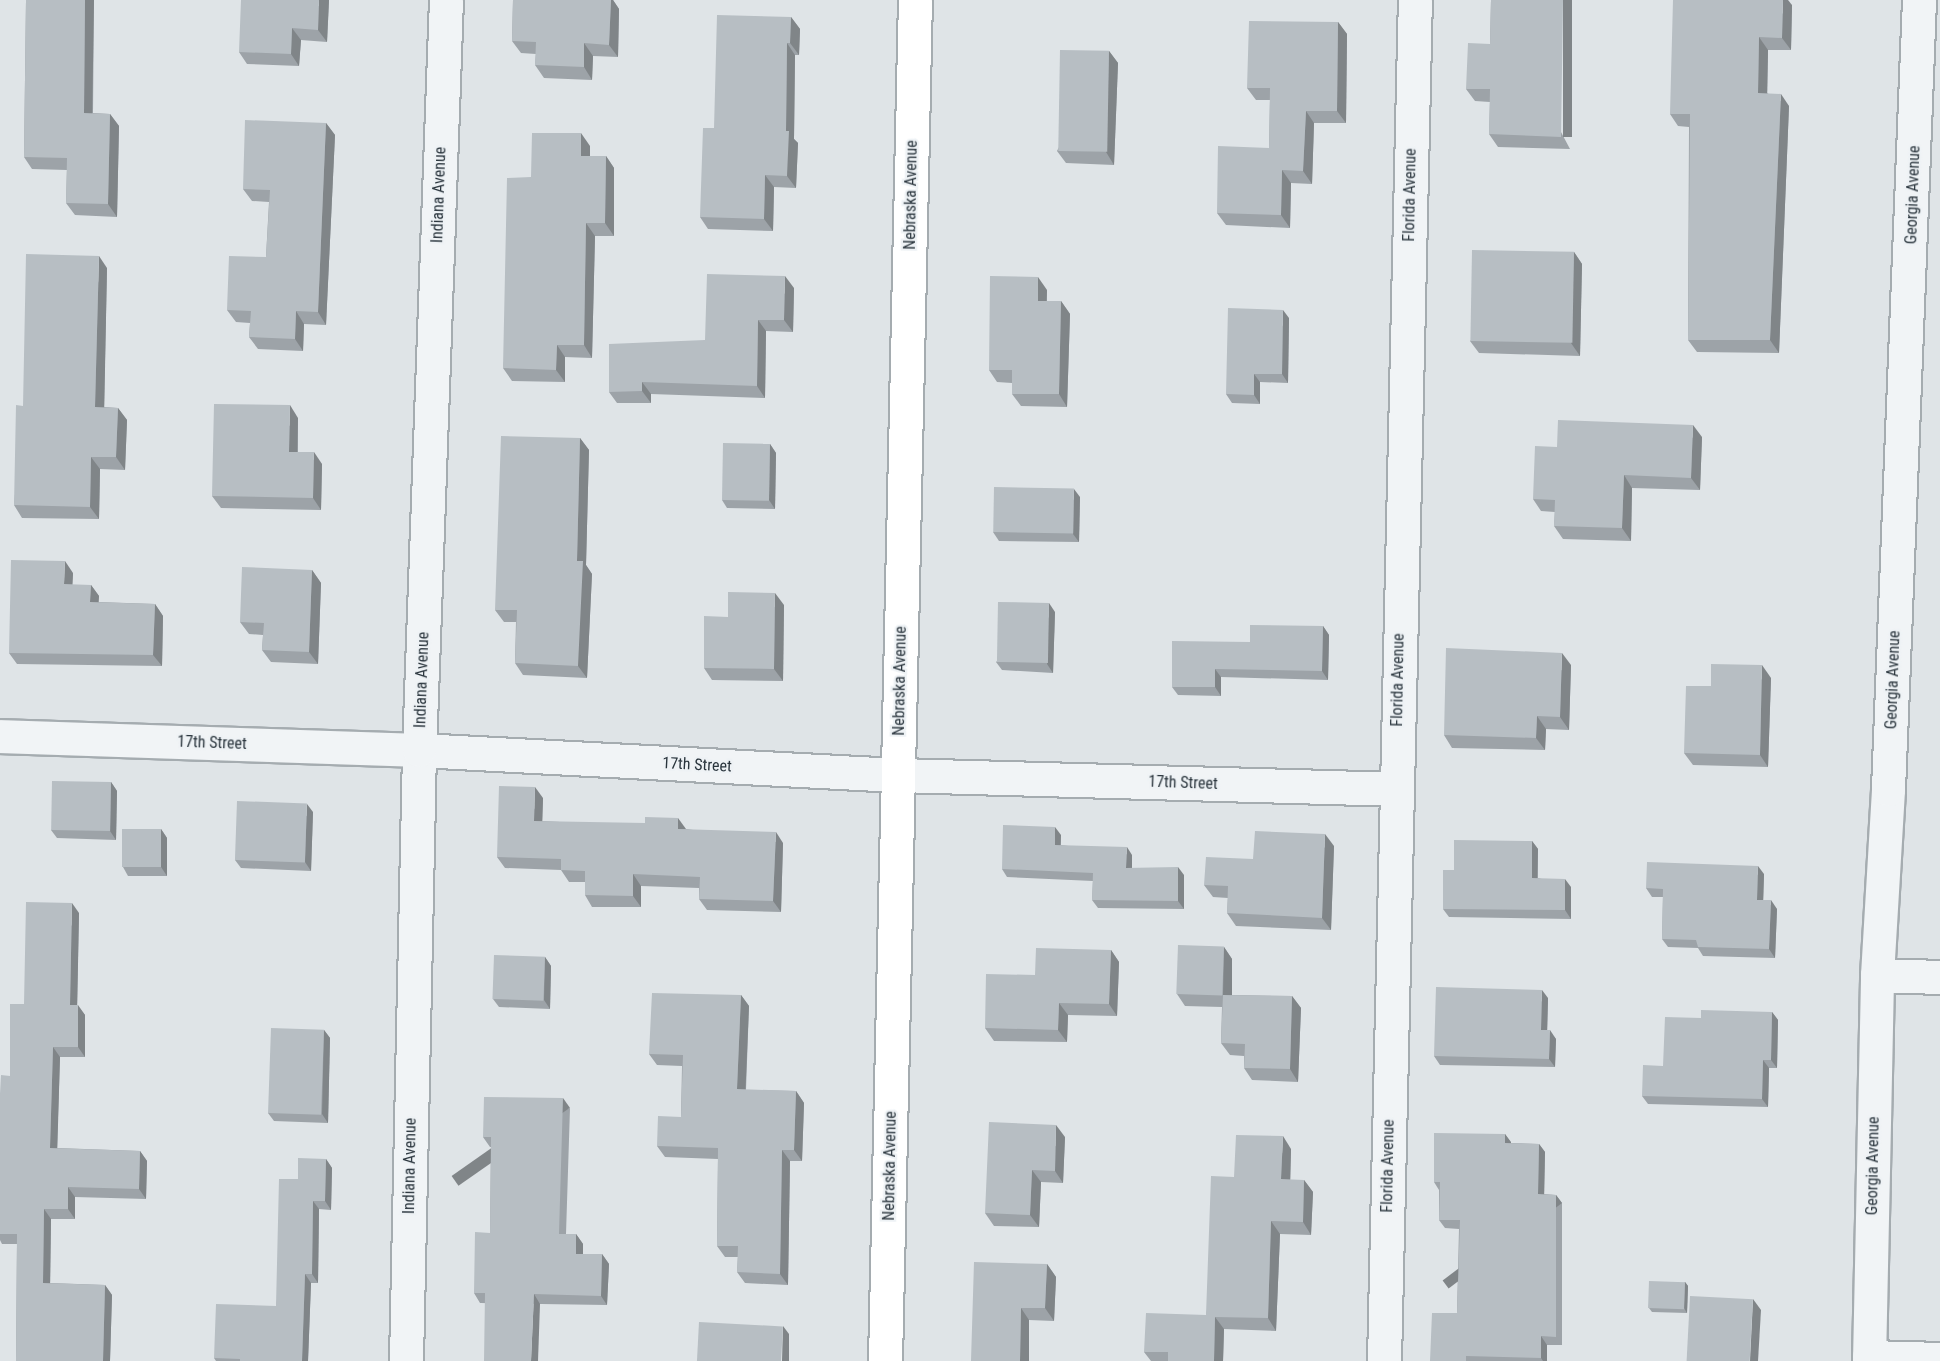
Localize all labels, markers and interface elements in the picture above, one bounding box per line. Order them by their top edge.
street label: Nebraska Avenue [900,140,922,250]
street label: Georgia Avenue [1902,145,1924,245]
street label: Indiana Avenue [428,147,450,243]
street label: Florida Avenue [1400,148,1420,242]
street label: Nebraska Avenue [889,626,911,736]
street label: Georgia Avenue [1882,630,1904,730]
street label: Indiana Avenue [411,632,433,728]
street label: Florida Avenue [1388,633,1408,727]
street label: 17th Street [177,732,247,754]
street label: 17th Street [662,754,732,776]
street label: 17th Street [1148,772,1218,794]
street label: Nebraska Avenue [879,1111,901,1221]
street label: Georgia Avenue [1863,1117,1883,1215]
street label: Indiana Avenue [400,1118,420,1214]
street label: Florida Avenue [1378,1119,1398,1213]

